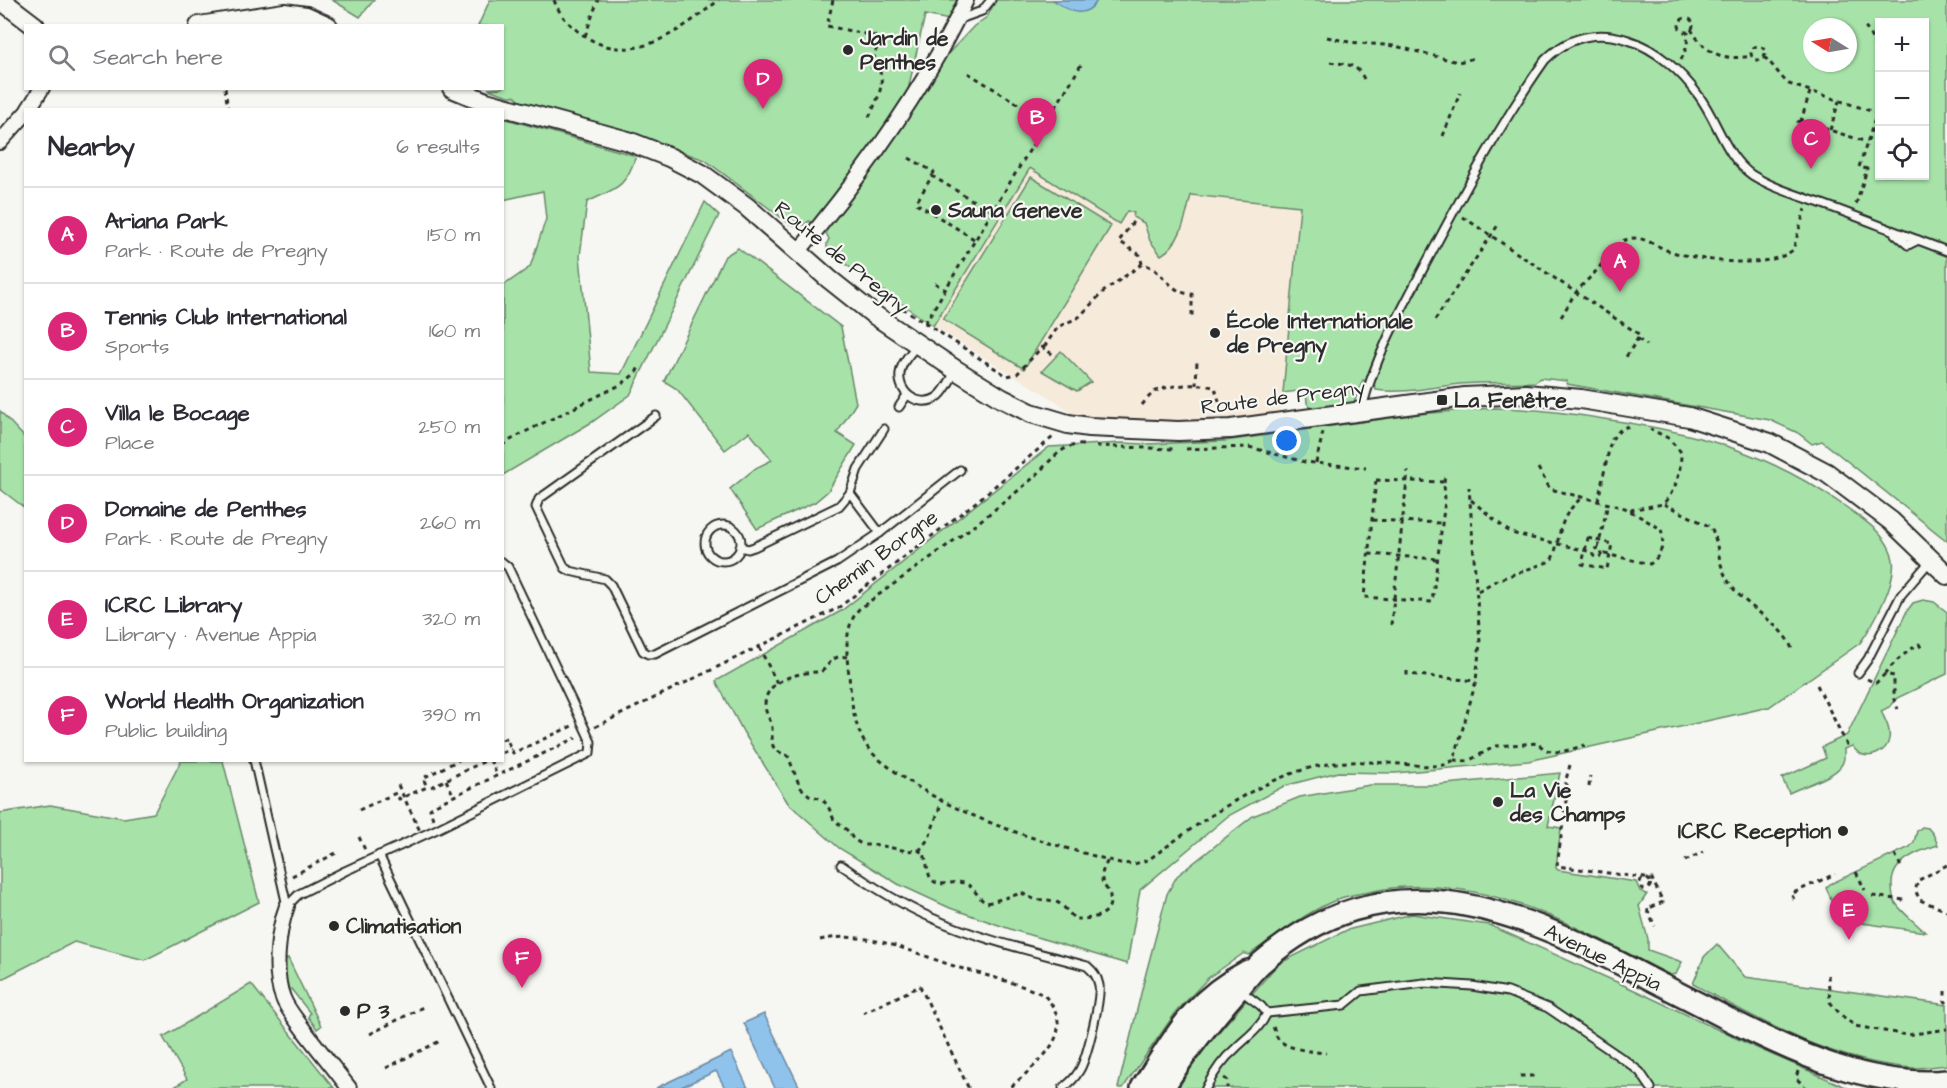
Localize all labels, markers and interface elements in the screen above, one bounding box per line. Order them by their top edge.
north arrow [1803,18,1857,72]
map controls [1875,18,1929,180]
button: + [1875,18,1929,72]
search box [24,24,504,90]
place label: Jardin de Penthes [859,24,949,77]
icon: search [45,41,78,74]
text: Search here [93,42,223,73]
marker: Jardin de Penthes [841,43,855,57]
pin: D [744,60,783,109]
button: − [1875,72,1929,126]
pin: B [1018,98,1056,148]
pin: C [1792,120,1830,169]
button: locate [1875,126,1929,180]
text: Nearby [48,129,135,165]
text: 6 results [396,133,480,161]
street label: Route de Pregny [767,194,915,323]
place label: Sauna Geneve [947,196,1083,225]
marker: Sauna Geneve [929,203,943,217]
text: Ariana Park [105,206,228,237]
text: A [61,221,74,249]
text: 150 m [427,221,480,249]
text: Park · Route de Pregny [105,237,328,265]
pin: A [1600,242,1640,292]
text: Tennis Club International [105,302,347,333]
place label: École Internationale de Pregny [1226,307,1414,363]
text: B [60,317,75,345]
text: 160 m [429,317,480,345]
marker: École Internationale de Pregny [1208,326,1222,340]
text: Sports [105,333,169,361]
street label: Route de Pregny [1199,373,1368,424]
place label: La Fenêtre [1454,386,1567,415]
marker: La Fenêtre [1435,393,1449,407]
text: Villa le Bocage [105,398,250,429]
text: C [60,413,75,441]
text: 250 m [418,413,480,441]
your location [1272,426,1301,455]
text: Place [105,429,155,457]
text: Domaine de Penthes [105,494,307,525]
street label: Chemin Borgne [809,503,945,614]
text: D [61,509,74,537]
text: 260 m [420,509,480,537]
text: Park · Route de Pregny [105,525,328,553]
text: ICRC Library [105,590,242,621]
text: E [62,605,73,633]
text: 320 m [422,605,480,633]
text: Library · Avenue Appia [105,621,316,649]
text: World Health Organization [105,686,364,717]
text: F [61,701,74,729]
text: 390 m [422,701,480,729]
text: Public building [105,717,227,745]
place label: La Vie des Champs [1509,776,1626,830]
marker: La Vie des Champs [1491,795,1505,809]
place label: ICRC Reception [1678,817,1831,847]
marker: ICRC Reception [1836,824,1850,838]
pin: E [1830,890,1868,940]
place label: Climatisation [346,912,462,941]
street label: Avenue Appia [1539,917,1667,999]
marker: Climatisation [327,919,341,933]
pin: F [502,938,542,988]
place label: P 3 [357,997,390,1026]
marker: P 3 [338,1004,352,1018]

